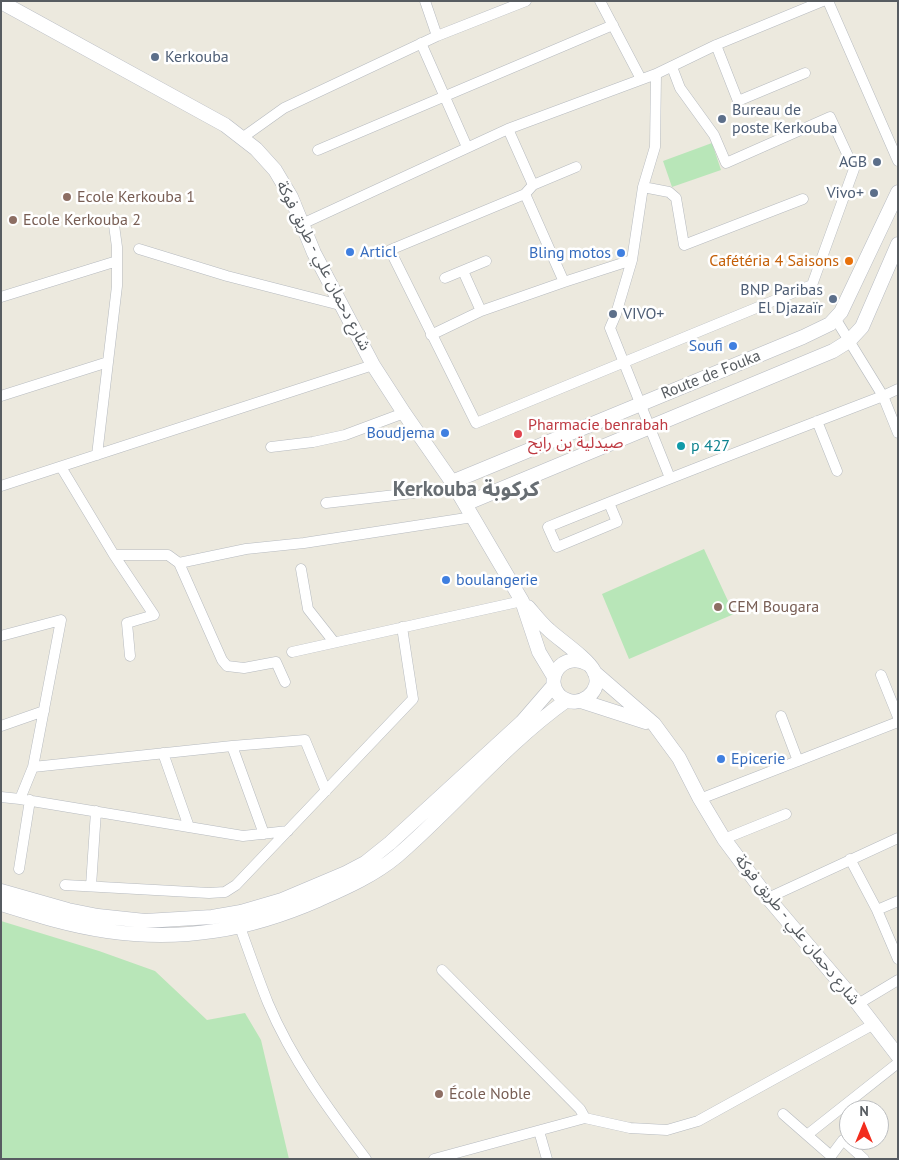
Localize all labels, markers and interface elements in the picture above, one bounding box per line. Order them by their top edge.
place label: Kerkouba [165,47,229,67]
marker: Kerkouba [149,51,161,63]
place label: Bureau de poste Kerkouba [732,100,837,138]
marker: Bureau de poste Kerkouba [716,113,728,125]
place label: AGB [839,152,867,172]
marker: AGB [871,156,883,168]
street label: شارع دحمان علي - طريق فوكة [272,178,374,354]
place label: Vivo+ [826,183,864,203]
place label: Ecole Kerkouba 1 [77,187,195,207]
marker: Vivo+ [868,187,880,199]
marker: Ecole Kerkouba 1 [61,191,73,203]
place label: Ecole Kerkouba 2 [23,210,141,230]
marker: Ecole Kerkouba 2 [7,214,19,226]
place label: Articl [360,242,397,262]
place label: Bling motos [529,243,611,263]
marker: Articl [344,246,356,258]
marker: Bling motos [615,247,627,259]
place label: Cafétéria 4 Saisons [709,251,839,271]
marker: Cafétéria 4 Saisons [843,255,855,267]
place label: BNP Paribas El Djazaïr [740,280,823,318]
marker: BNP Paribas El Djazaïr [827,293,839,305]
place label: VIVO+ [623,304,664,324]
marker: VIVO+ [607,308,619,320]
place label: Soufi [689,336,723,356]
marker: Soufi [727,340,739,352]
street label: Route de Fouka [658,346,764,404]
place label: Pharmacie benrabah صيدلية بن رابح [528,415,668,453]
place label: Boudjema [367,423,435,443]
marker: Boudjema [439,427,451,439]
marker: Pharmacie benrabah صيدلية بن رابح [512,428,524,440]
place label: p 427 [691,436,730,456]
marker: p 427 [675,440,687,452]
district label: Kerkouba كركوبة [393,477,539,503]
place label: boulangerie [456,570,538,590]
marker: boulangerie [440,574,452,586]
place label: CEM Bougara [728,597,819,617]
marker: CEM Bougara [712,601,724,613]
place label: Epicerie [731,749,785,769]
marker: Epicerie [715,753,727,765]
street label: شارع دحمان علي - طريق فوكة [730,851,864,1009]
place label: École Noble [449,1084,531,1104]
marker: École Noble [433,1088,445,1100]
north arrow [839,1100,889,1150]
text: N [859,1102,869,1120]

